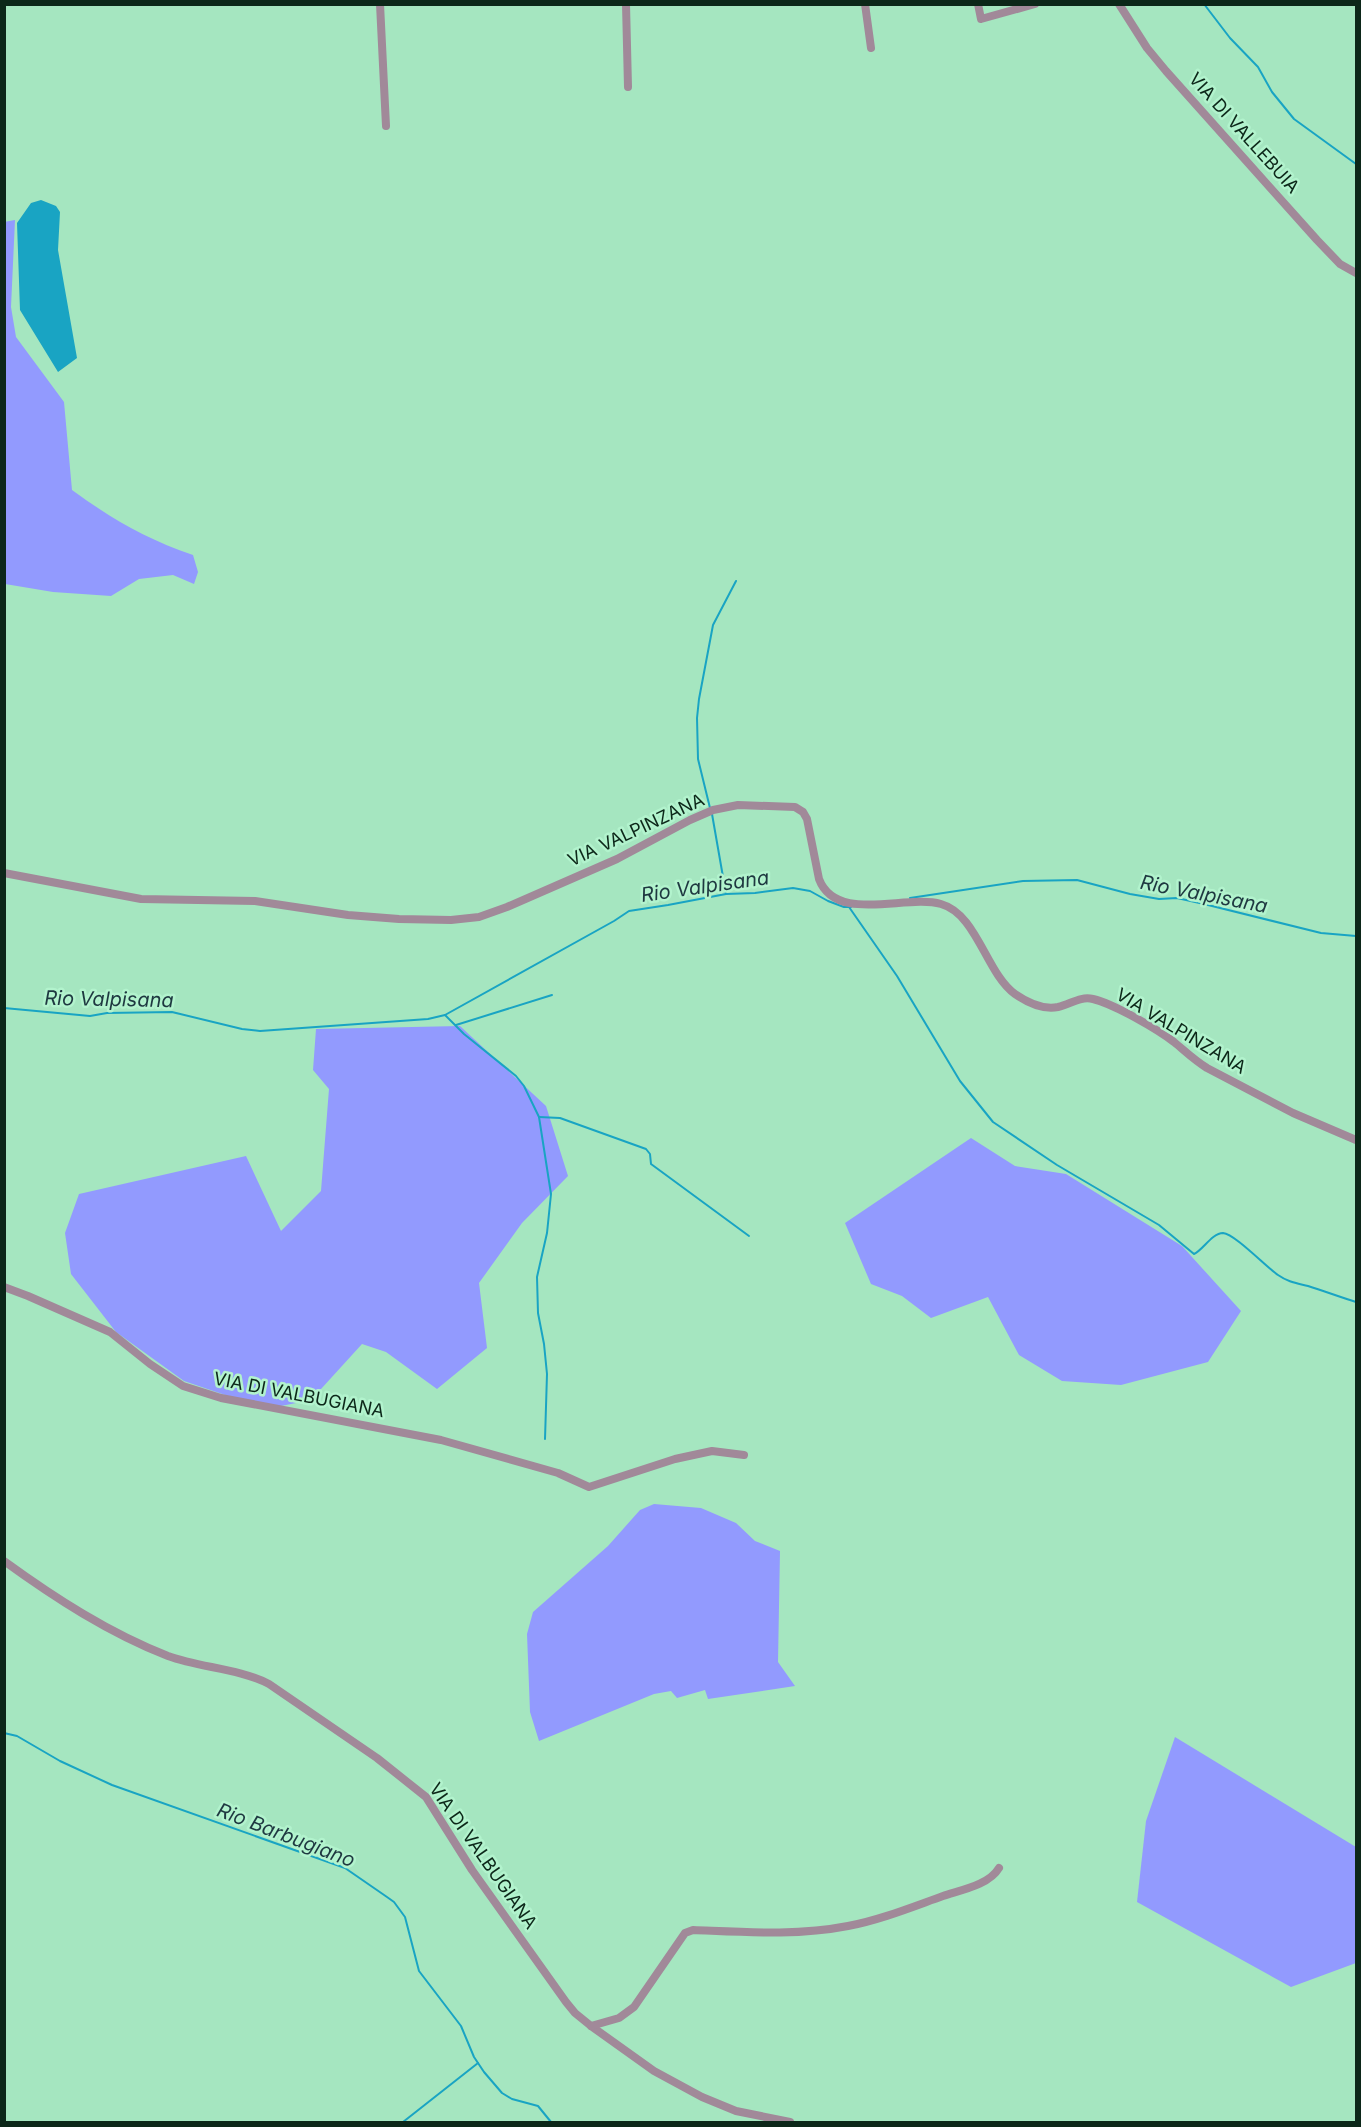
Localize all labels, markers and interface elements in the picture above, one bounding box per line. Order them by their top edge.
street label: VIA DI VALLEBUIA [1185,68,1304,197]
street label: VIA VALPINZANA [564,789,707,870]
water label: Rio Valpisana [639,865,771,907]
water label: Rio Valpisana [1138,870,1270,918]
street label: VIA VALPINZANA [1112,983,1250,1078]
water label: Rio Valpisana [44,986,174,1012]
street label: VIA DI VALBUGIANA [212,1368,386,1421]
street label: VIA DI VALBUGIANA [425,1779,542,1933]
water label: Rio Barbugiano [214,1798,358,1872]

